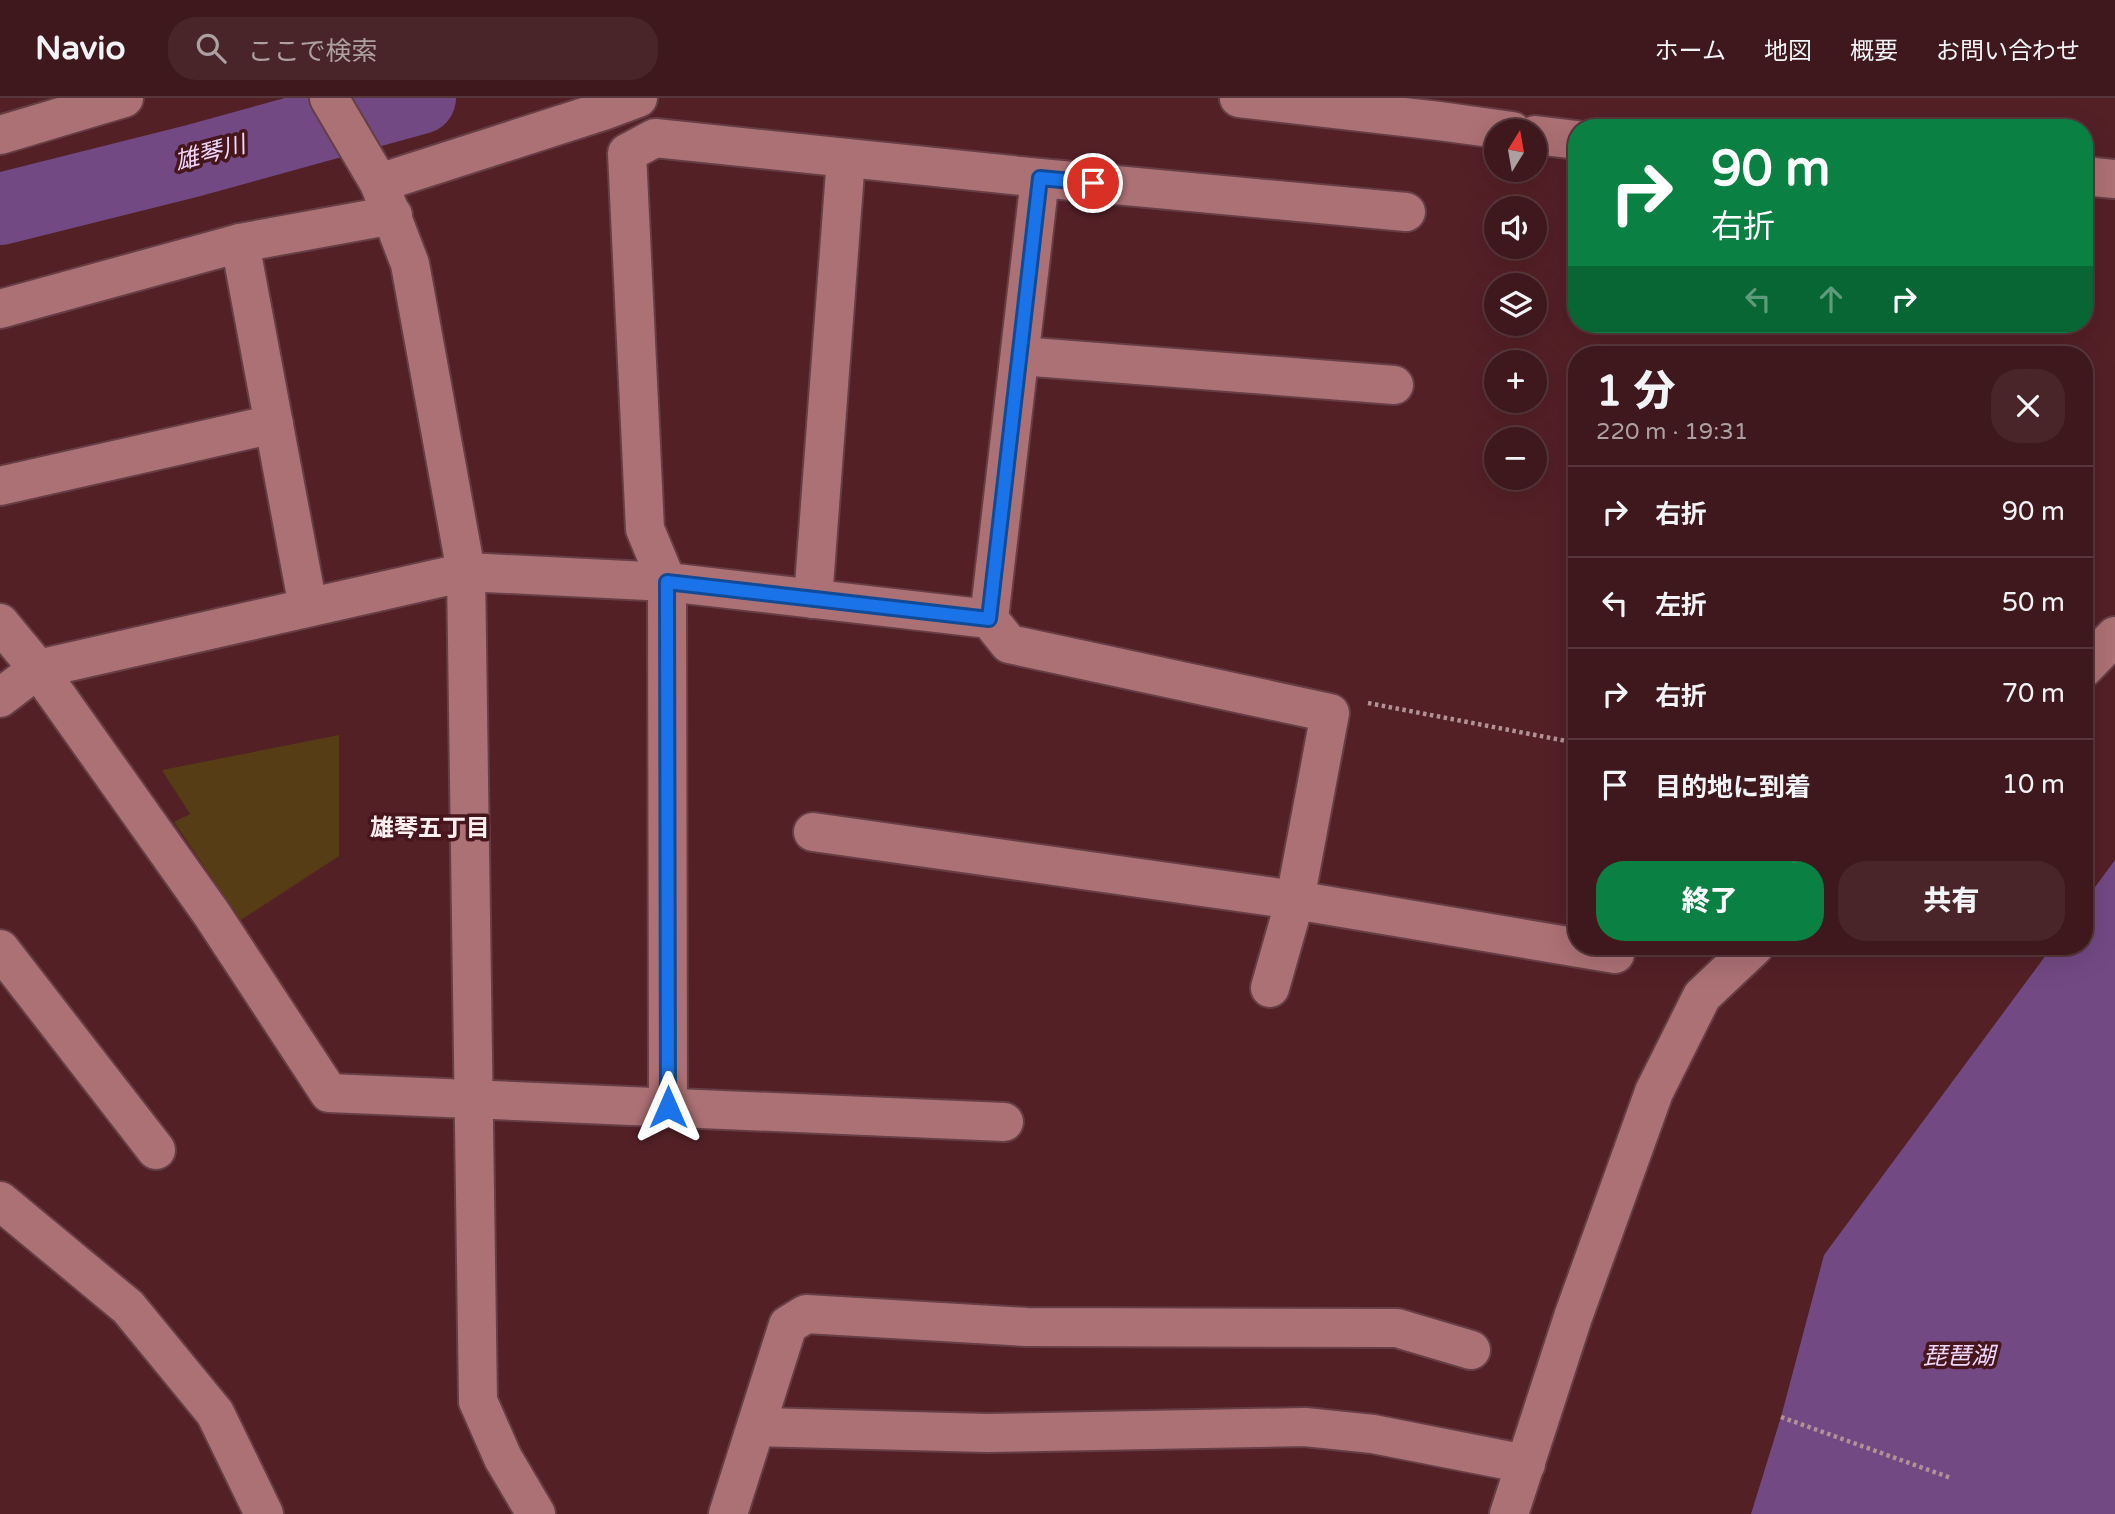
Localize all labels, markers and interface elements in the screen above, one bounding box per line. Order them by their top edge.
search box [168,17,658,80]
text: Navio [35,29,126,68]
icon: search [192,29,230,67]
text: ここで検索 [248,36,378,67]
text: ホーム [1655,37,1726,66]
text: 地図 [1764,37,1812,66]
text: 概要 [1850,37,1898,66]
text: お問い合わせ [1936,37,2080,66]
north arrow [1484,119,1547,182]
map controls [1484,119,1547,490]
water label: 雄琴川 [172,129,252,177]
text: 90 m [1711,140,1830,199]
icon: right [1596,147,1687,238]
pin [1063,153,1123,213]
icon: arrive [1074,164,1112,202]
button: sound [1484,196,1547,259]
text: 右折 [1711,208,1775,246]
button: layers [1484,273,1547,336]
icon: left [1739,280,1777,318]
icon: ahead [1812,280,1850,318]
icon: right [1885,280,1923,318]
button: + [1484,350,1547,413]
text: 1 分 [1596,366,1675,417]
button: close [1991,369,2065,443]
text: 220 m · 19:31 [1596,418,1748,446]
button: − [1484,427,1547,490]
icon: right [1596,493,1634,531]
text: 90 m [2002,496,2065,527]
text: 右折 [1655,499,1707,530]
icon: left [1596,584,1634,622]
text: 50 m [2002,587,2065,618]
text: 左折 [1655,590,1707,621]
icon: right [1596,675,1634,713]
text: 70 m [2002,678,2065,709]
text: 右折 [1655,681,1707,712]
icon: arrive [1596,766,1634,804]
text: 10 m [2002,769,2065,800]
text: 目的地に到着 [1655,772,1811,803]
district label: 雄琴五丁目 [370,814,490,843]
button: 終了 [1596,861,1824,941]
button: 共有 [1838,861,2065,941]
position arrow [631,1070,705,1144]
water label: 琵琶湖 [1923,1342,1999,1371]

